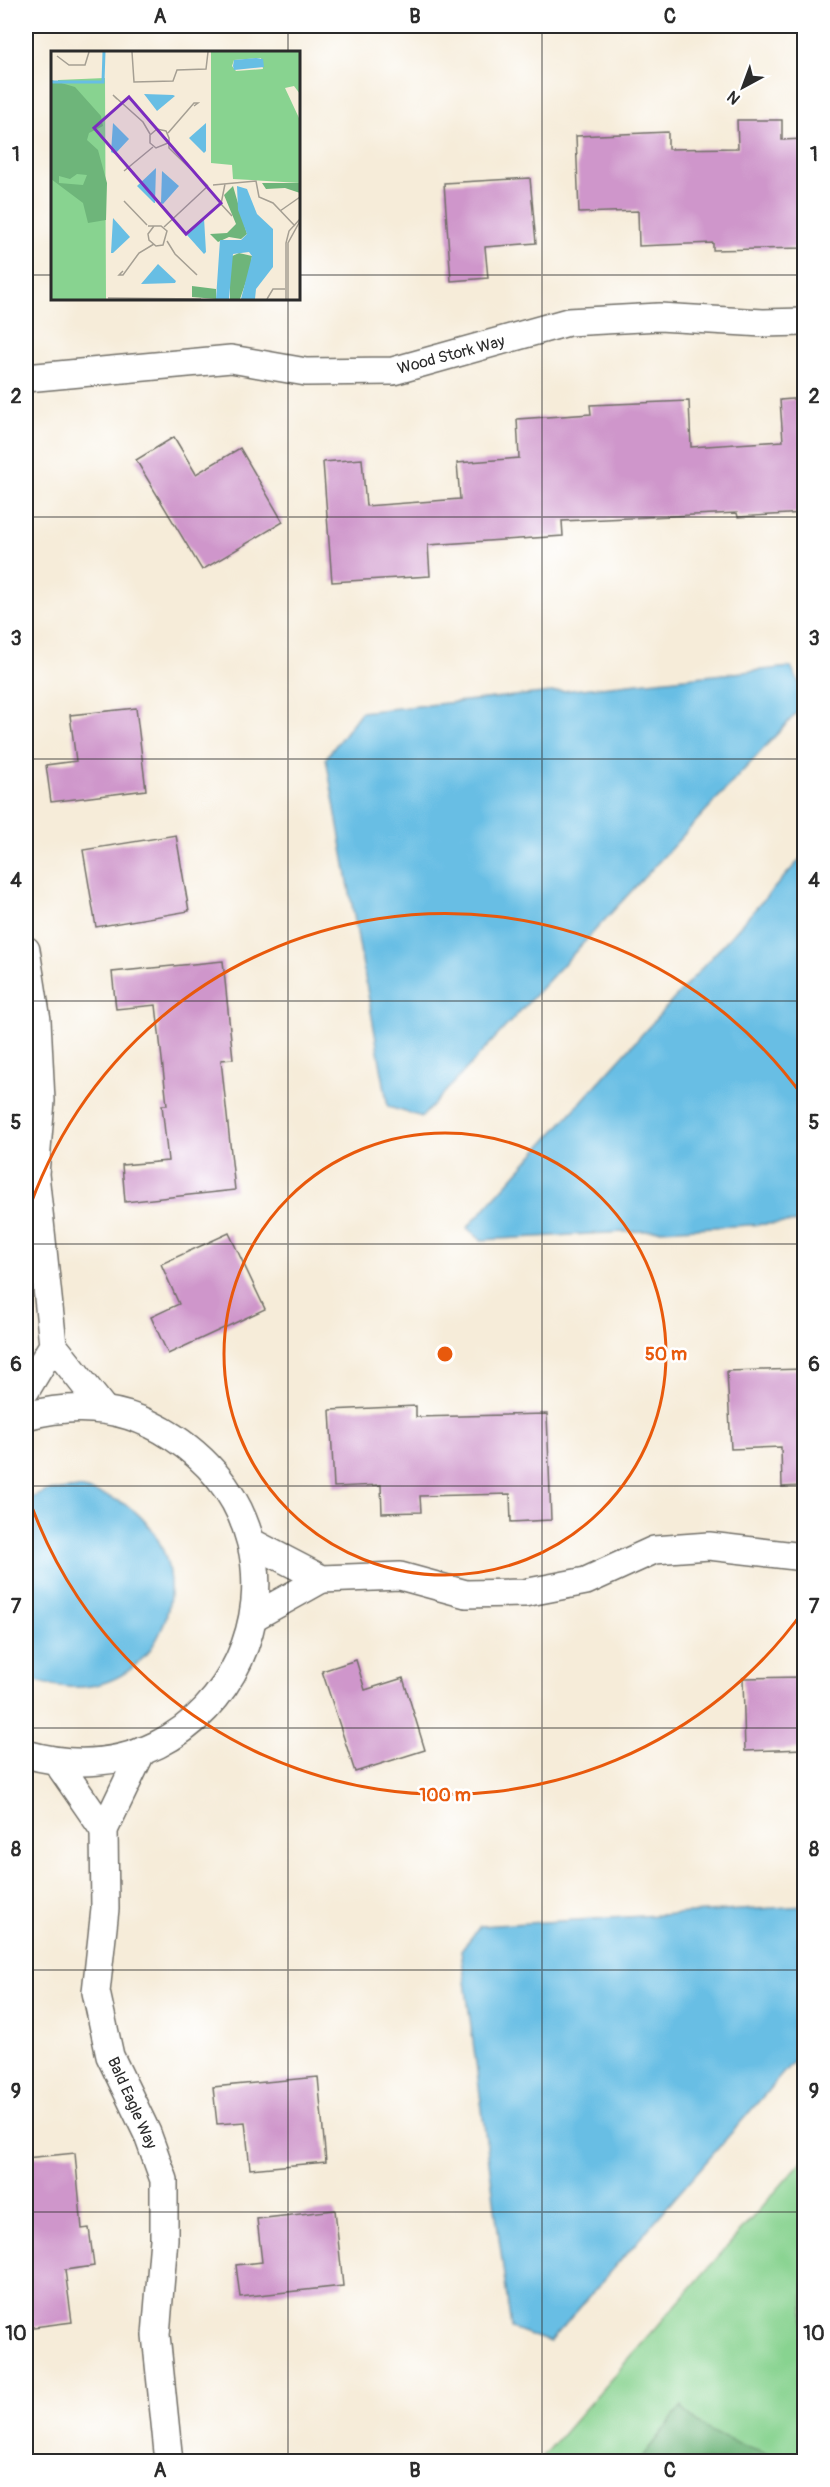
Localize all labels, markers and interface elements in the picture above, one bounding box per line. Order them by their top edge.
text: A [154,4,167,29]
text: B [409,4,421,29]
text: C [664,4,676,29]
inset map [51,51,300,300]
north arrow [713,57,773,117]
text: N [723,86,744,109]
text: 1 [12,142,20,167]
text: 1 [810,142,818,167]
street label: Wood Stork Way [395,331,507,379]
text: 2 [10,384,22,409]
text: 2 [808,384,820,409]
text: 3 [10,626,22,651]
text: 3 [808,626,820,651]
text: 4 [10,868,22,893]
text: 4 [808,868,820,893]
text: 5 [11,1110,22,1135]
text: 5 [809,1110,820,1135]
text: 50 m [645,1343,687,1366]
centre of rings [435,1344,455,1364]
text: 6 [10,1352,22,1377]
text: 6 [808,1352,820,1377]
text: 7 [11,1594,22,1619]
text: 7 [809,1594,820,1619]
text: 100 m [419,1784,471,1807]
text: 8 [11,1837,21,1862]
text: 8 [809,1837,819,1862]
street label: Bald Eagle Way [103,2054,161,2152]
text: 9 [11,2079,21,2104]
text: 9 [809,2079,819,2104]
text: 10 [5,2321,27,2346]
text: 10 [803,2321,825,2346]
text: A [154,2458,167,2483]
text: B [409,2458,421,2483]
text: C [664,2458,676,2483]

